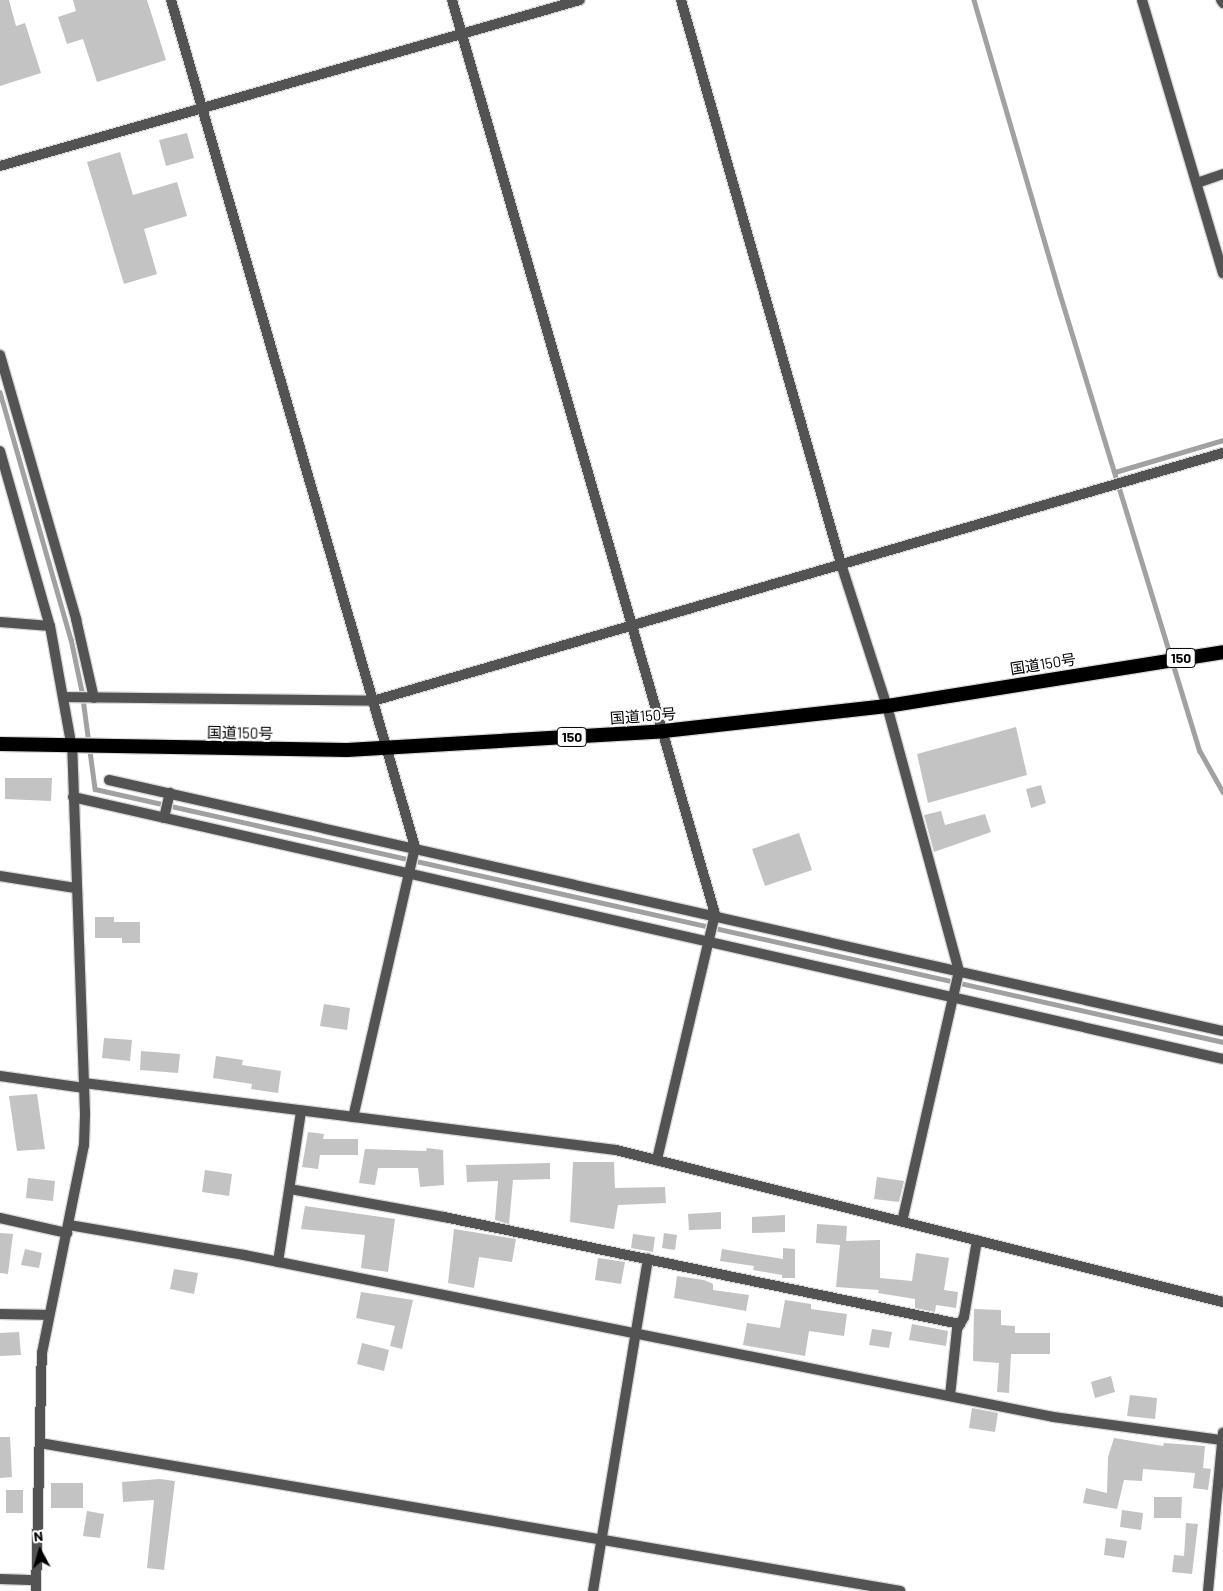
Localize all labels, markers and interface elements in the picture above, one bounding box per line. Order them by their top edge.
road number: 150 [1165,646,1197,670]
street label: 国道150号 [1009,650,1077,678]
street label: 国道150号 [609,705,677,727]
street label: 国道150号 [207,723,273,743]
road number: 150 [556,726,588,749]
north arrow [15,1526,65,1576]
text: N [33,1527,44,1545]

